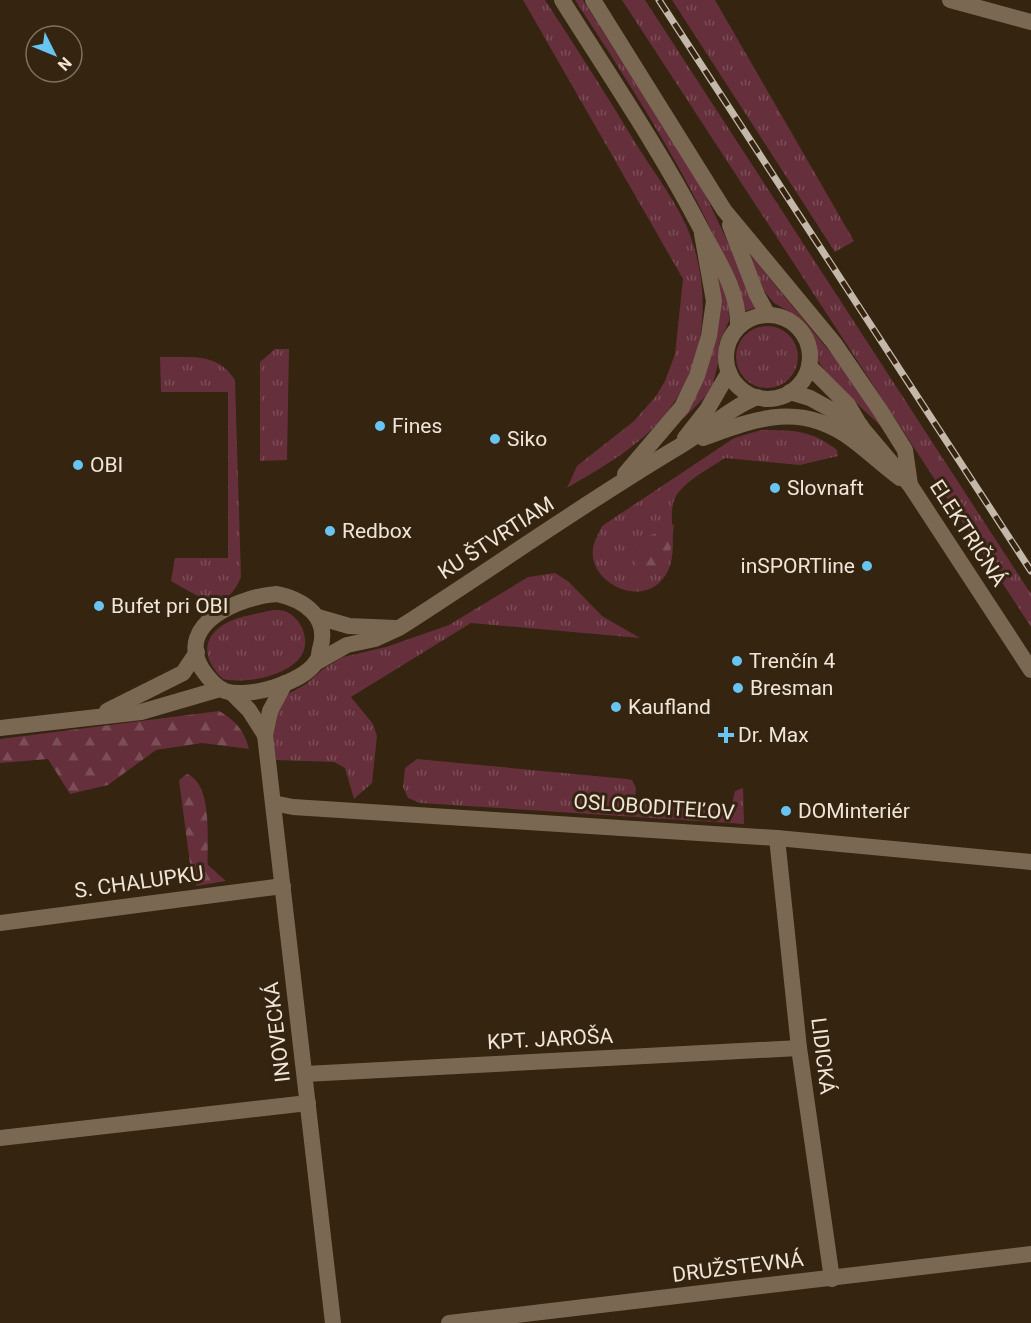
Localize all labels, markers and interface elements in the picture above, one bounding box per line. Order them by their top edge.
north arrow [24,24,84,84]
text: N [54,53,75,74]
place label: Fines [392,414,442,438]
marker: Fines [373,419,387,433]
place label: Siko [507,427,547,451]
marker: Siko [488,432,502,446]
place label: OBI [90,453,123,477]
marker: OBI [71,458,85,472]
street label: ELEKTRIČNÁ [925,475,1011,591]
place label: Slovnaft [787,476,864,500]
marker: Slovnaft [768,481,782,495]
street label: KU ŠTVRTIAM [434,492,558,584]
place label: Redbox [342,519,412,543]
marker: Redbox [323,524,337,538]
place label: inSPORTline [741,554,855,578]
marker: inSPORTline [860,559,874,573]
place label: Bufet pri OBI [111,594,228,618]
marker: Bufet pri OBI [92,599,106,613]
place label: Trenčín 4 [749,649,835,673]
marker: Trenčín 4 [730,654,744,668]
place label: Bresman [750,676,833,700]
marker: Bresman [731,681,745,695]
place label: Kaufland [628,695,711,719]
marker: Kaufland [609,700,623,714]
place label: Dr. Max [738,723,809,747]
marker: Dr. Max [719,728,733,742]
street label: OSLOBODITEĽOV [573,789,736,825]
place label: DOMinteriér [798,799,910,823]
marker: DOMinteriér [779,804,793,818]
street label: S. CHALUPKU [73,861,205,903]
street label: INOVECKÁ [259,980,295,1083]
street label: LIDICKÁ [806,1016,840,1096]
street label: KPT. JAROŠA [486,1024,614,1054]
street label: DRUŽSTEVNÁ [671,1247,805,1287]

